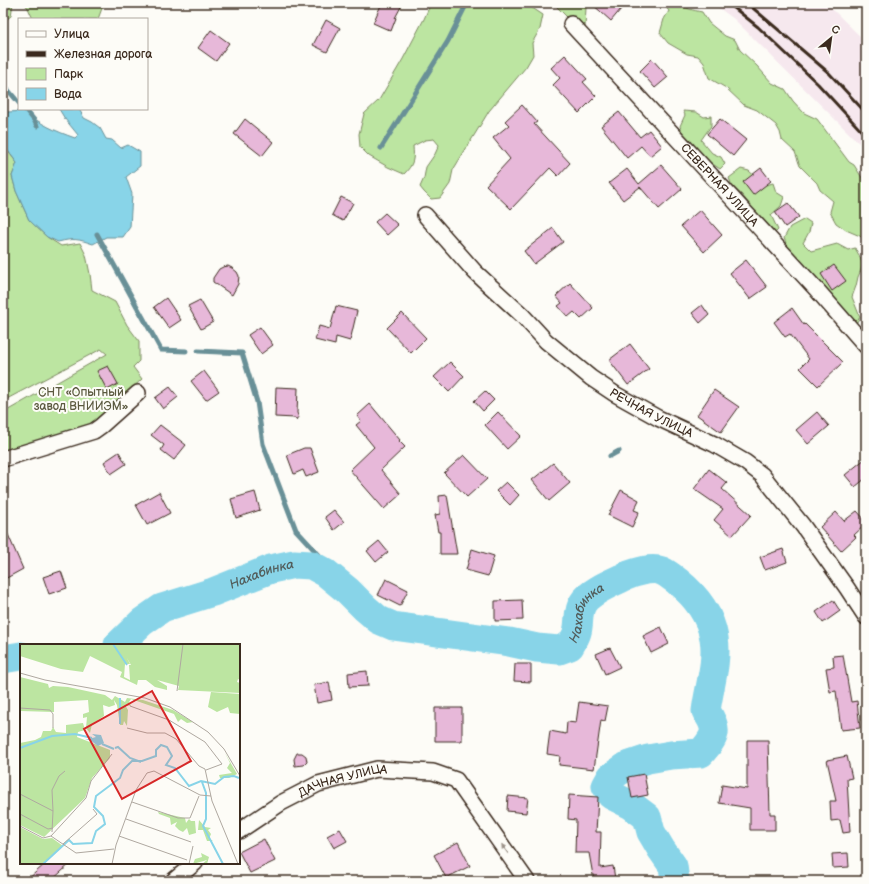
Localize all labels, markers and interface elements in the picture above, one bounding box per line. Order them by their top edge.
legend [18,18,148,110]
north arrow [811,18,851,58]
text: С [829,22,842,37]
text: Улица [54,27,90,42]
text: Железная дорога [54,47,152,62]
text: Парк [54,67,84,82]
text: Вода [54,87,82,102]
street label: СЕВЕРНАЯ УЛИЦА [678,140,762,230]
park label: СНТ «Опытный завод ВНИИЭМ» [34,385,129,414]
street label: РЕЧНАЯ УЛИЦА [607,385,696,441]
water label: Нахабинка [227,556,296,593]
water label: Нахабинка [565,580,608,646]
inset map [20,644,240,864]
street label: ДАЧНАЯ УЛИЦА [296,761,388,800]
one-way arrow [501,844,509,854]

